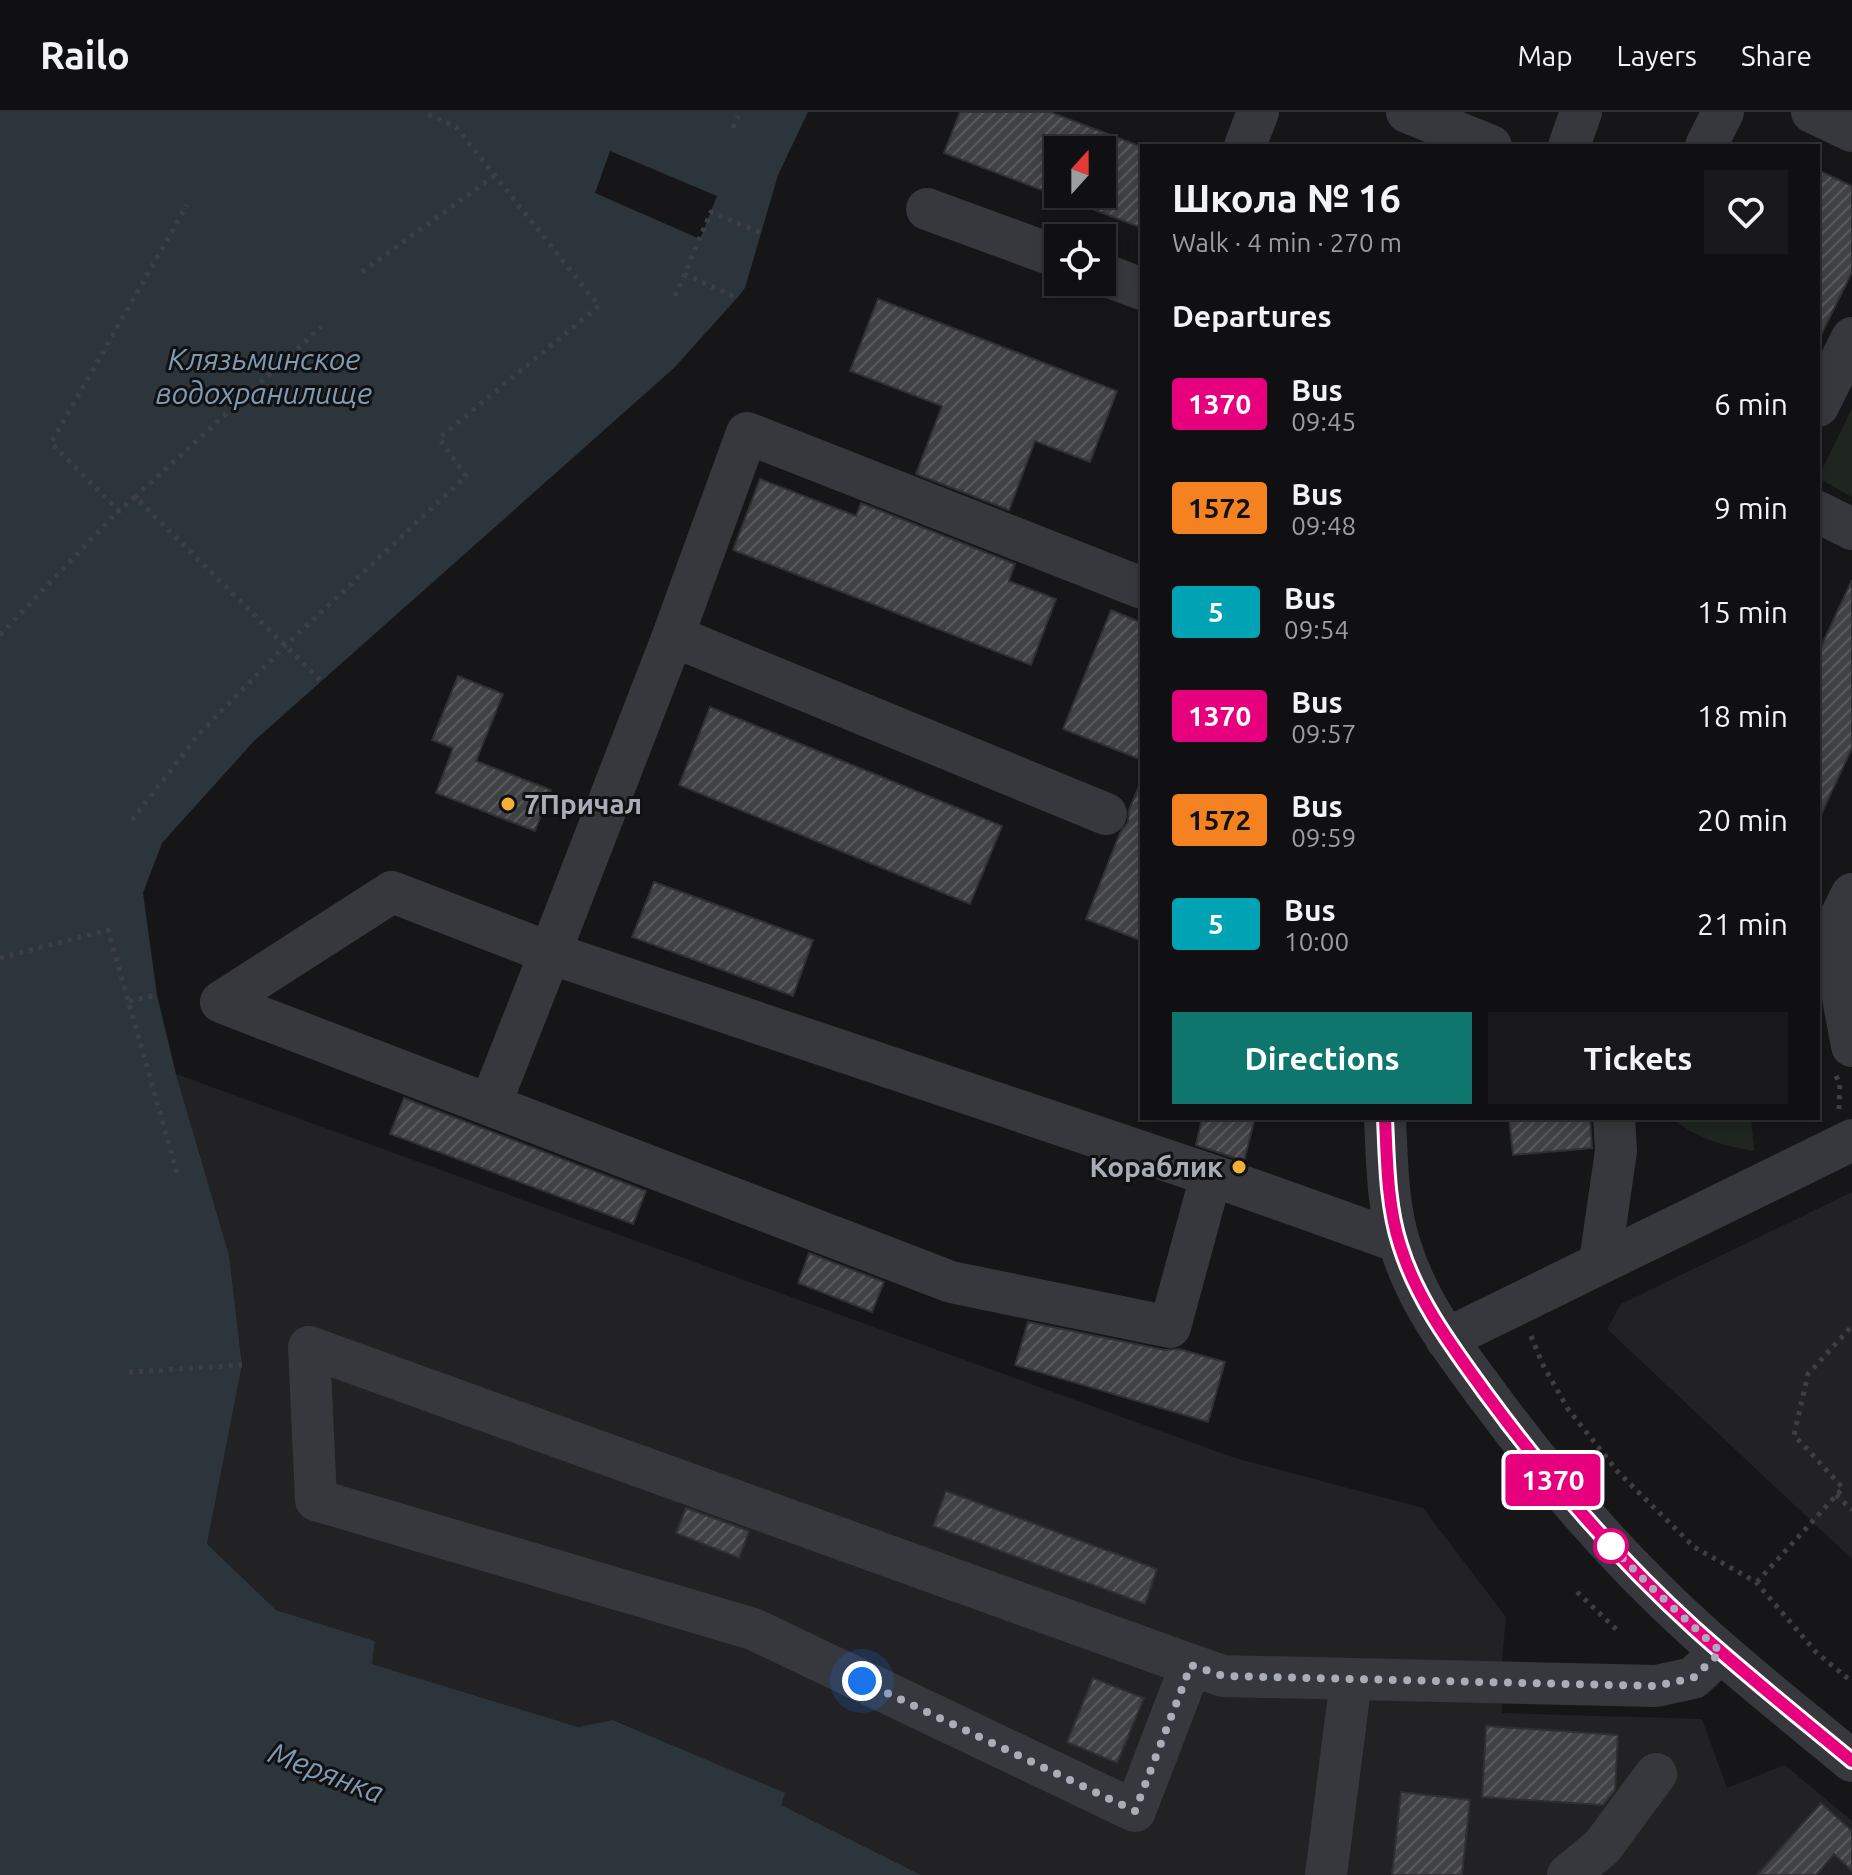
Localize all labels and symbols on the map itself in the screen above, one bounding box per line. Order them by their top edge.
north arrow [1044,136,1116,208]
water label: Клязьминское водохранилище [156,342,372,410]
place label: 7Причал [524,788,642,819]
marker: 7Причал [499,795,517,813]
place label: Кораблик [1089,1151,1223,1182]
marker: Кораблик [1230,1158,1248,1176]
line badge: 1370 [1497,1454,1609,1506]
unlabelled marker [1594,1529,1628,1563]
your location [842,1661,882,1701]
water label: Мерянка [264,1735,388,1809]

